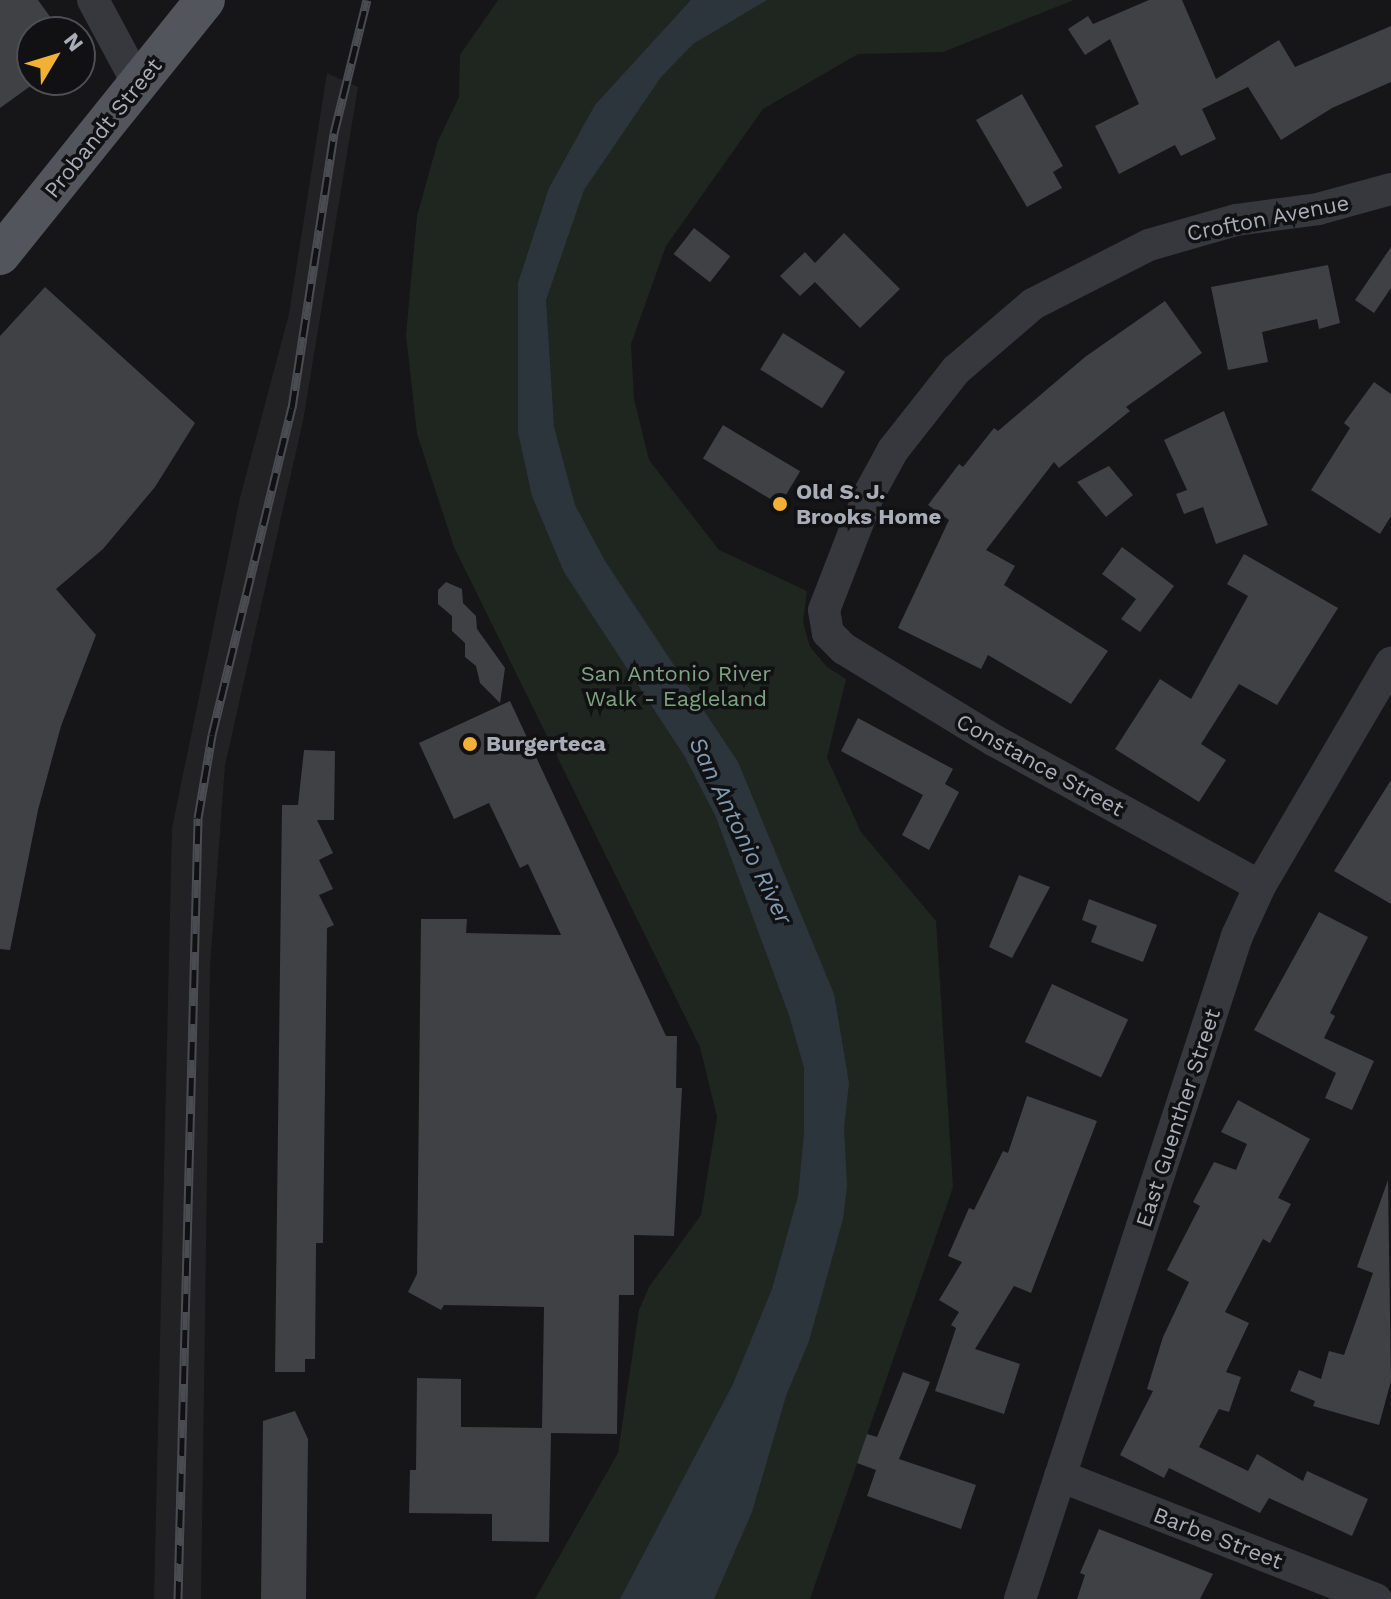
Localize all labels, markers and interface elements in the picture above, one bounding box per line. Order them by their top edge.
north arrow [16,16,96,96]
text: N [59,28,89,56]
street label: Probandt Street [39,53,167,203]
street label: Crofton Avenue [1184,189,1352,247]
place label: Old S. J. Brooks Home [796,478,941,530]
marker: Old S. J. Brooks Home [771,495,789,513]
park label: San Antonio River Walk - Eagleland [580,660,772,712]
street label: Constance Street [952,708,1128,822]
place label: Burgerteca [486,731,606,757]
water label: San Antonio River [682,732,798,930]
marker: Burgerteca [461,735,479,753]
street label: East Guenther Street [1130,1005,1226,1231]
street label: Barbe Street [1150,1501,1286,1575]

